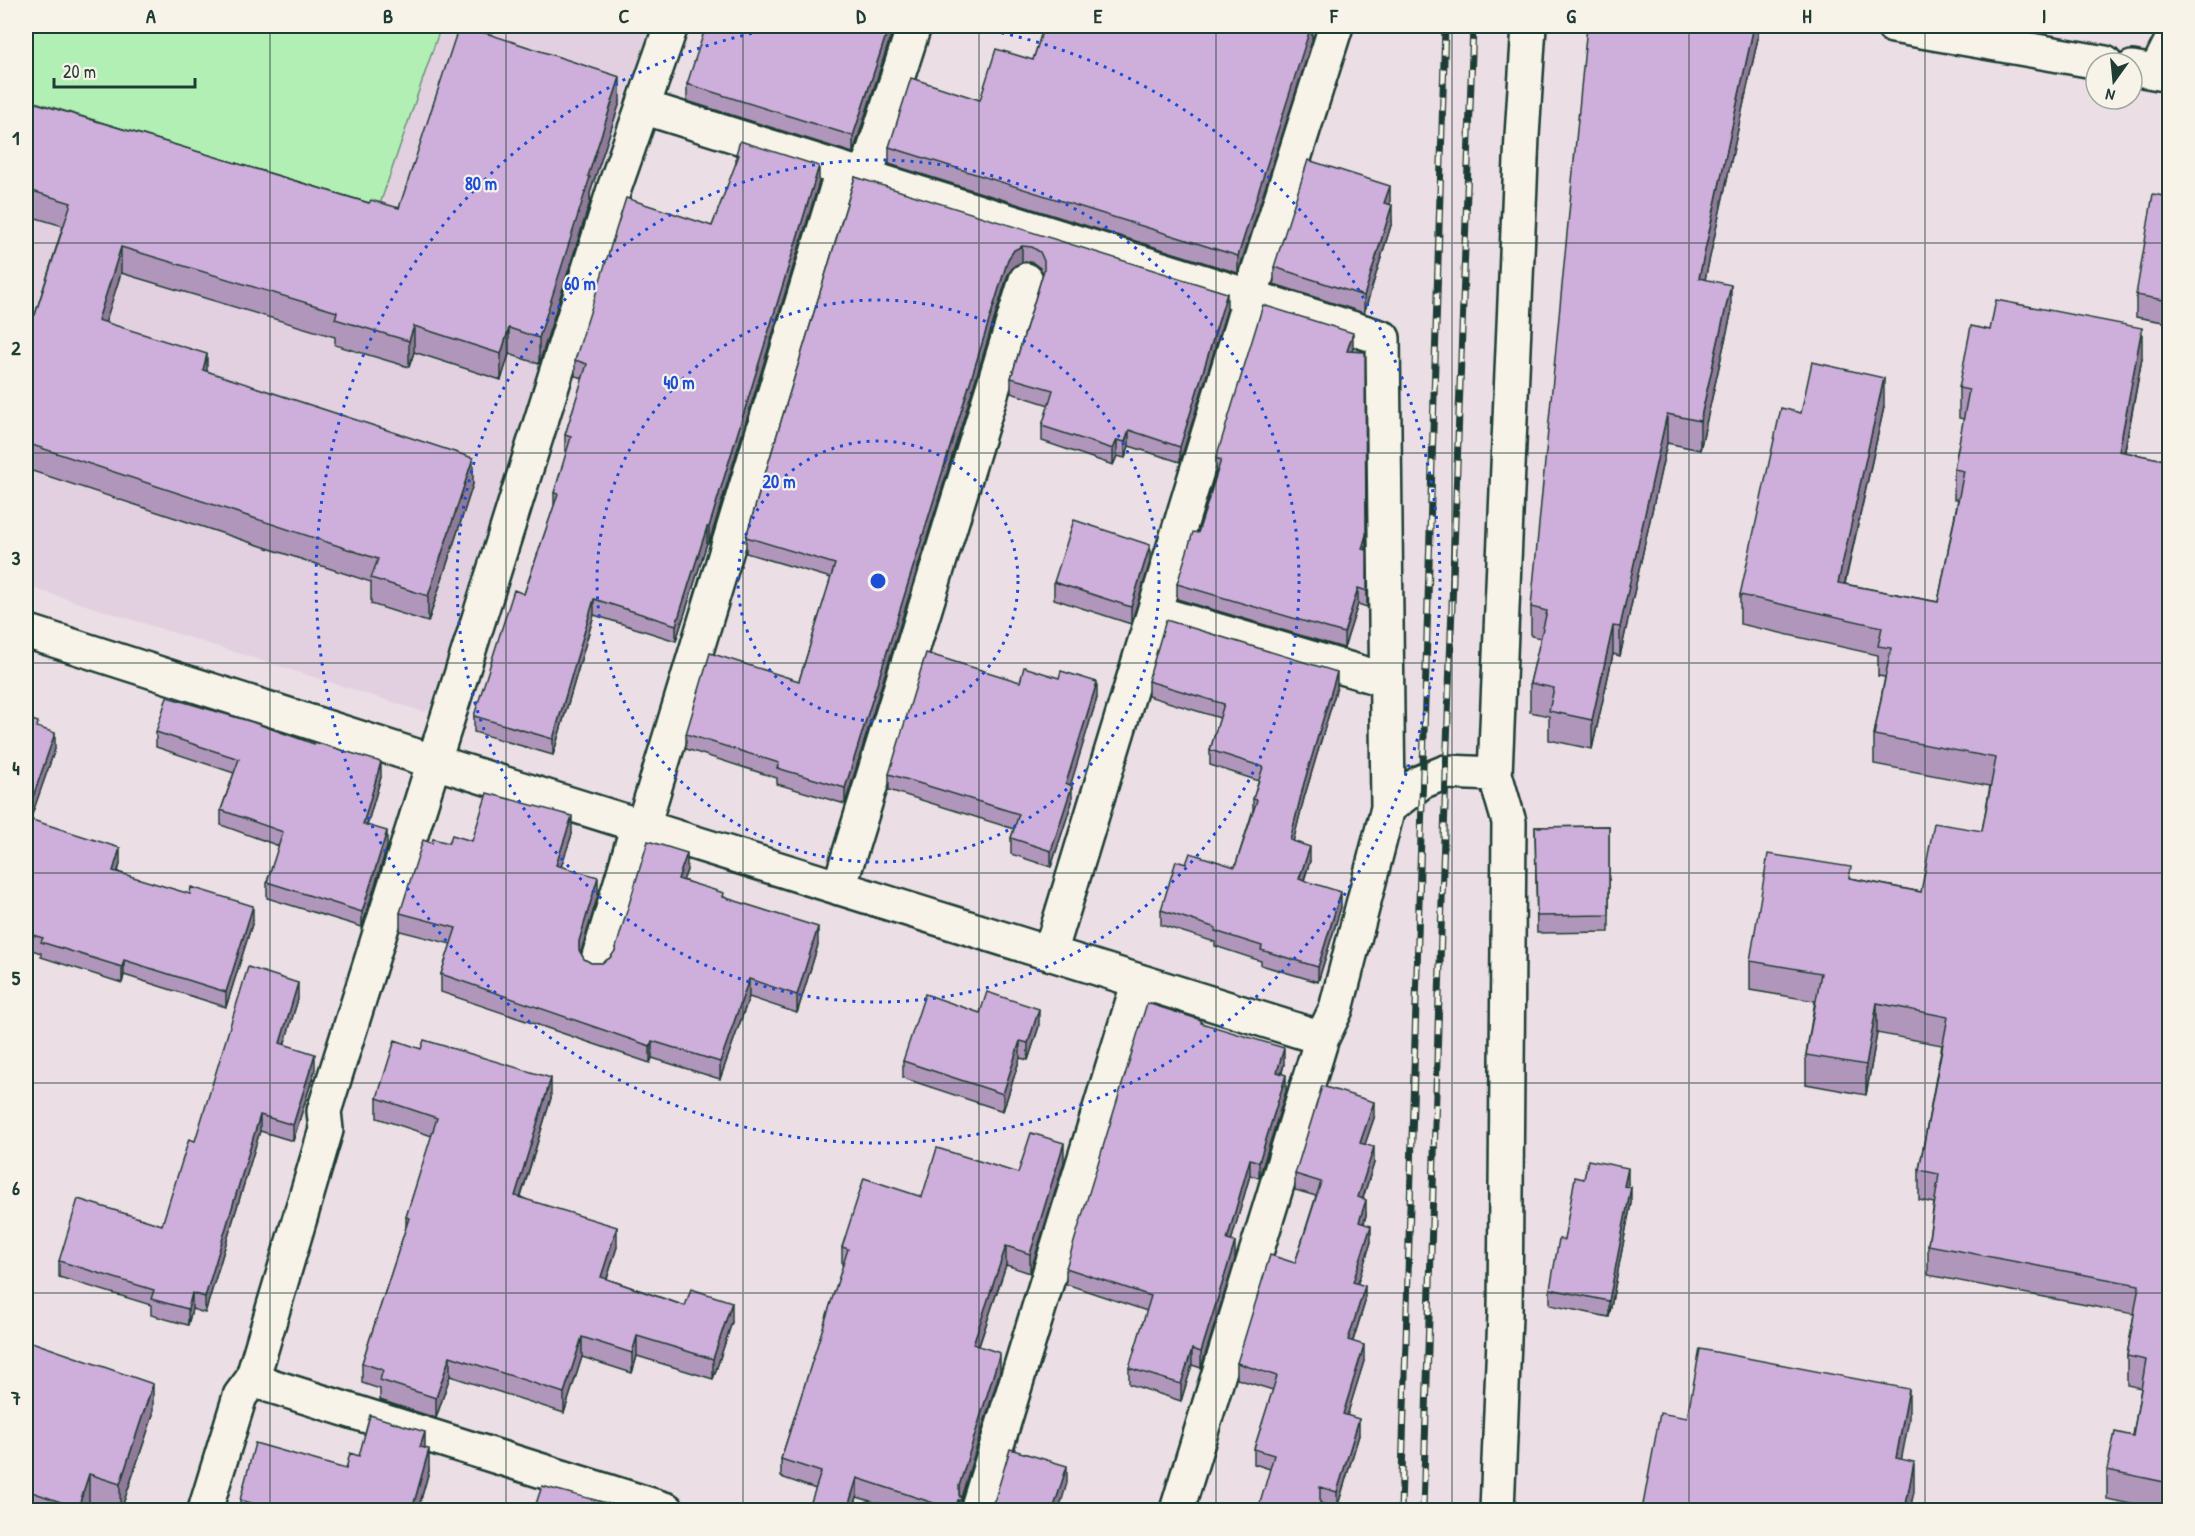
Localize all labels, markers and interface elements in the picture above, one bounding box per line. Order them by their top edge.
text: A [146,2,156,29]
text: B [383,2,393,29]
text: C [619,2,630,29]
text: D [856,2,866,29]
text: E [1094,2,1103,29]
text: F [1329,2,1339,29]
text: G [1566,2,1576,29]
text: H [1802,2,1812,29]
text: I [2042,2,2046,29]
scale bar [54,51,195,89]
north arrow [2084,51,2144,111]
text: 20 m [63,59,96,84]
text: N [2103,84,2117,107]
text: 1 [12,124,20,151]
text: 80 m [465,171,497,196]
text: 60 m [564,271,596,296]
text: 2 [11,334,21,361]
text: 40 m [663,370,695,395]
text: 20 m [763,469,795,494]
text: 3 [12,544,21,571]
centre of rings [868,571,888,591]
text: 4 [12,754,20,781]
text: 5 [12,964,21,991]
text: 6 [12,1174,20,1201]
text: 7 [10,1384,21,1411]

